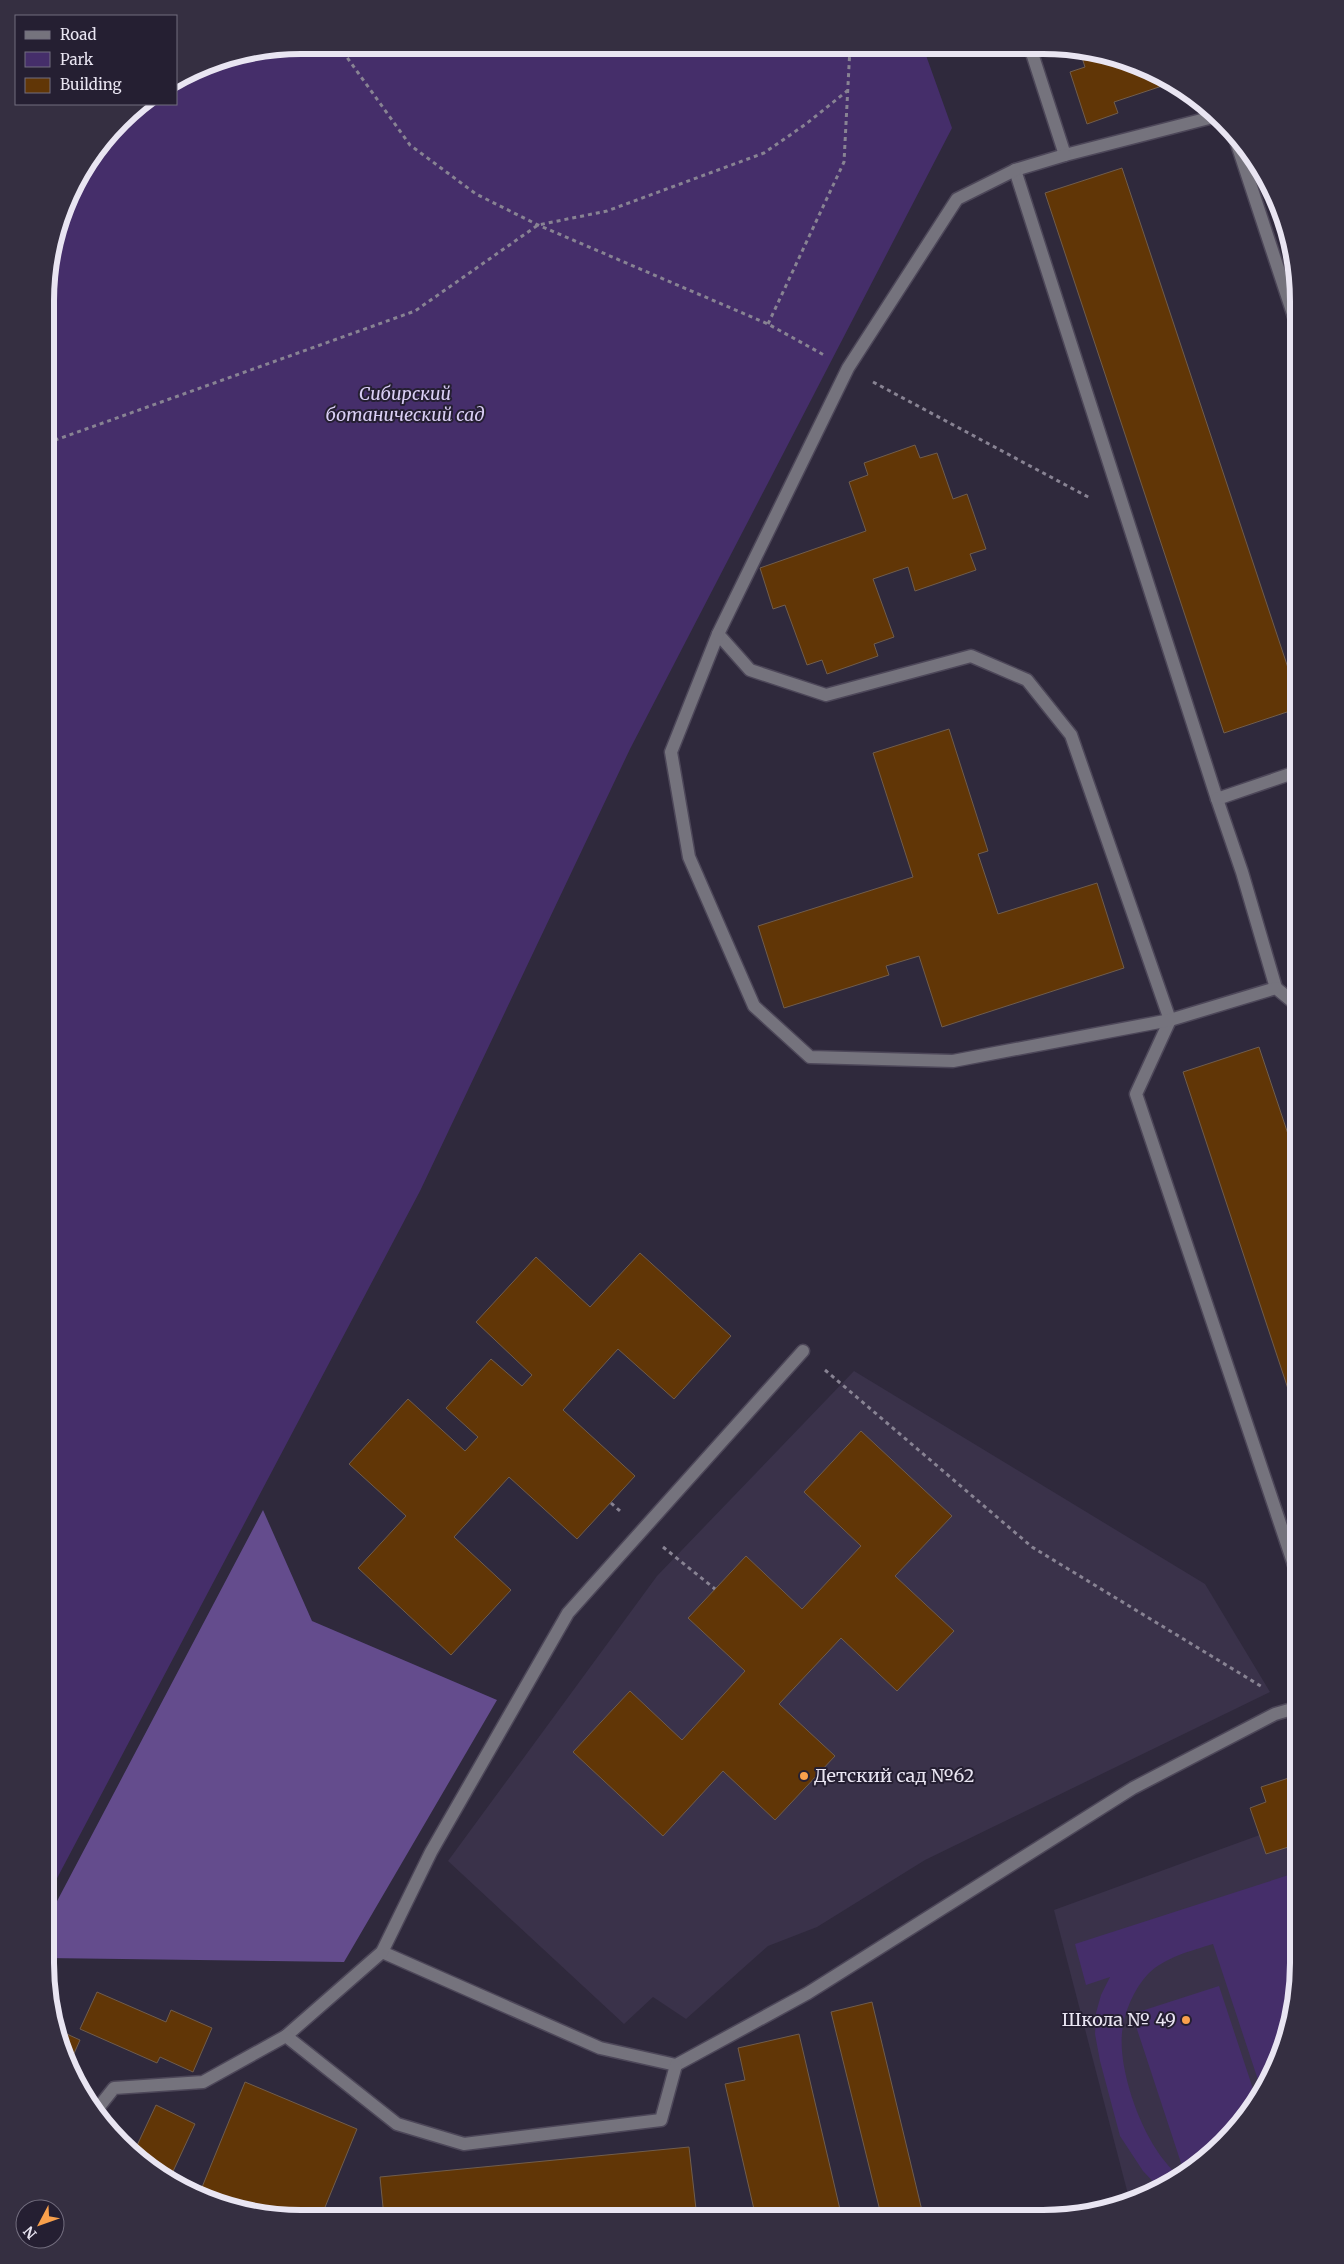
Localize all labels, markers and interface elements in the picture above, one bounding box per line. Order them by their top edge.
legend [15,15,178,105]
text: Road [60,25,96,44]
text: Park [60,50,94,69]
text: Building [60,75,122,94]
park label: Сибирский ботанический сад [325,382,485,426]
place label: Детский сад №62 [814,1764,974,1787]
marker: Детский сад №62 [798,1770,810,1782]
place label: Школа № 49 [1062,2008,1176,2031]
marker: Школа № 49 [1180,2014,1192,2026]
north arrow [15,2199,65,2249]
text: N [20,2222,41,2243]

